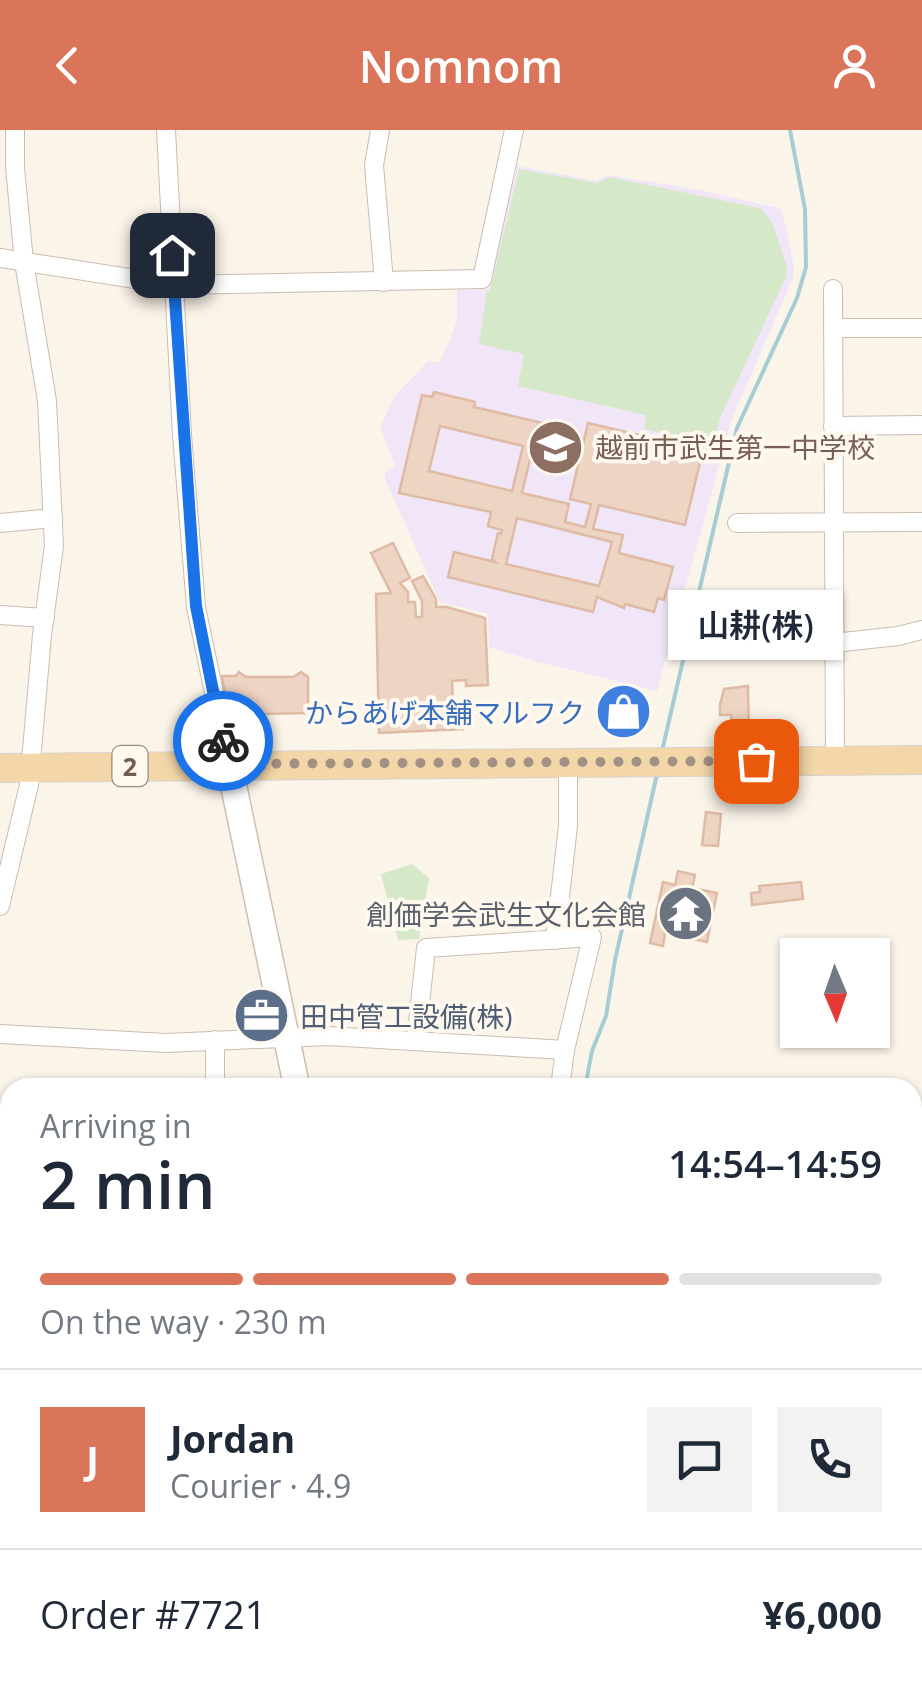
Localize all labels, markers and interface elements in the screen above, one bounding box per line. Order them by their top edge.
text: Nomnom [359,35,563,96]
icon: back [40,38,95,93]
icon: person [827,38,882,93]
pin [130,213,215,298]
icon: home [145,228,200,283]
school or university icon: 越前市武生第一中学校 [526,417,586,477]
place label: 越前市武生第一中学校 [595,428,875,466]
callout: 山耕(株) [668,591,844,661]
text: 山耕(株) [697,603,814,646]
shop icon: からあげ本舗マルフク [594,682,654,742]
courier [173,691,273,791]
place label: からあげ本舗マルフク [305,693,585,731]
icon: bike [196,714,251,769]
pin [714,719,799,804]
icon: bag [729,734,784,789]
road number: 2 [112,746,148,786]
temple icon: 創価学会武生文化会館 [655,884,715,944]
place label: 創価学会武生文化会館 [366,895,646,933]
north arrow [780,938,890,1048]
map controls [780,938,890,1048]
office icon: 田中管工設備(株) [231,986,291,1046]
place label: 田中管工設備(株) [300,997,513,1035]
text: Arriving in [40,1104,192,1147]
text: 14:54–14:59 [668,1137,882,1189]
text: 2 min [40,1140,215,1228]
text: On the way · 230 m [40,1300,327,1343]
button: chat [647,1407,752,1512]
button: phone [777,1407,882,1512]
text: Jordan [170,1412,295,1464]
text: J [86,1433,99,1485]
text: Courier · 4.9 [170,1464,351,1507]
text: Order #7721 [40,1588,267,1640]
text: ¥6,000 [763,1588,882,1640]

